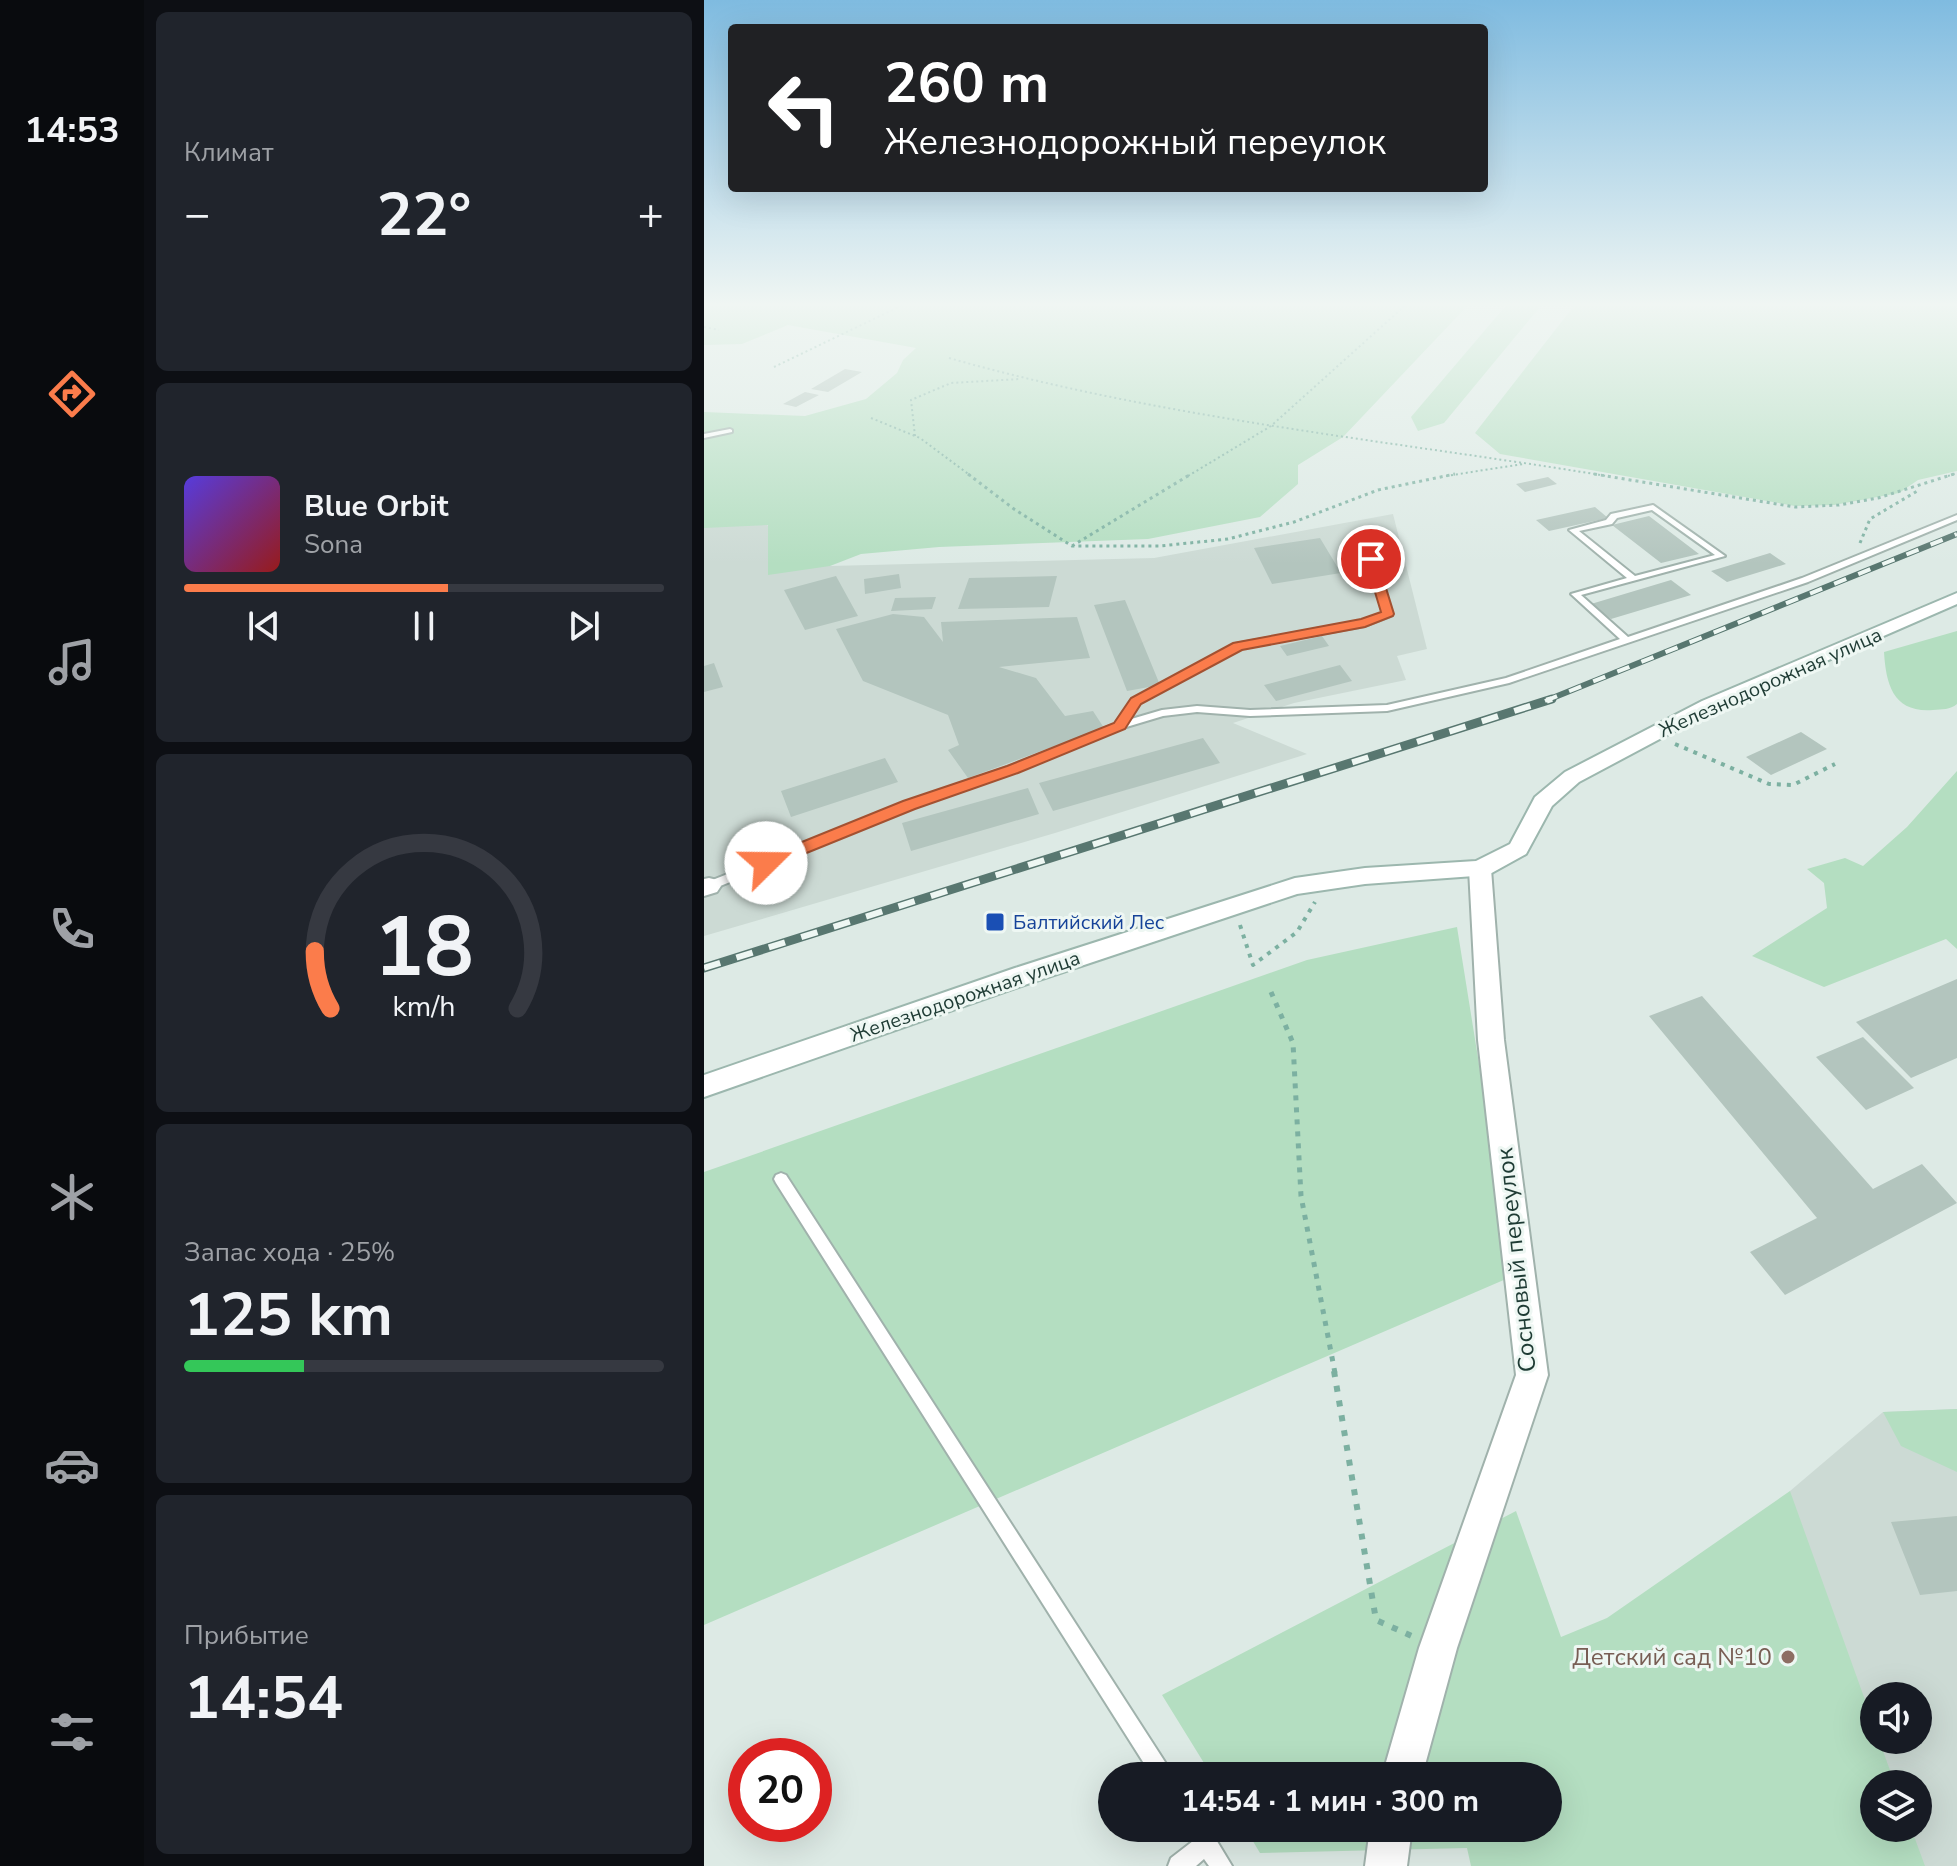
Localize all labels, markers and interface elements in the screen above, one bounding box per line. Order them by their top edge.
text: 260 m [884,45,1049,122]
icon: left [752,56,856,160]
text: 14:53 [24,106,120,155]
text: Железнодорожный переулок [884,118,1386,167]
text: Климат [184,135,273,170]
text: 22° [377,174,471,256]
text: − [184,185,210,245]
text: + [638,185,664,245]
icon: directions [44,366,100,422]
text: Blue Orbit [304,486,448,527]
pin [1337,525,1405,593]
text: Sona [304,527,363,562]
icon: arrive [1349,537,1393,581]
icon: previous [242,604,286,648]
icon: pause [402,604,446,648]
icon: next [562,604,606,648]
street label: Железнодорожная улица [1654,621,1886,744]
icon: music [44,634,100,690]
position arrow [724,821,808,905]
text: 18 [374,891,474,1004]
icon: phone [44,901,100,957]
place label: Балтийский Лес [1013,909,1164,936]
marker: Балтийский Лес [984,911,1006,933]
street label: Железнодорожная улица [847,944,1084,1049]
text: km/h [393,987,455,1026]
street label: Сосновый переулок [1488,1146,1544,1374]
icon: climate [44,1169,100,1225]
text: Запас хода · 25% [184,1235,395,1270]
text: 125 km [184,1274,393,1356]
icon: car [44,1437,100,1493]
text: Прибытие [184,1618,309,1653]
place label: Детский сад №10 [1572,1641,1772,1673]
marker: Детский сад №10 [1779,1648,1797,1666]
text: 14:54 [184,1657,343,1739]
map controls [1860,1682,1932,1842]
button: sound [1860,1682,1932,1754]
icon: filters [44,1704,100,1760]
speed limit sign: 20 [728,1738,832,1842]
button: layers [1860,1770,1932,1842]
text: 14:54 · 1 мин · 300 m [1181,1781,1479,1822]

